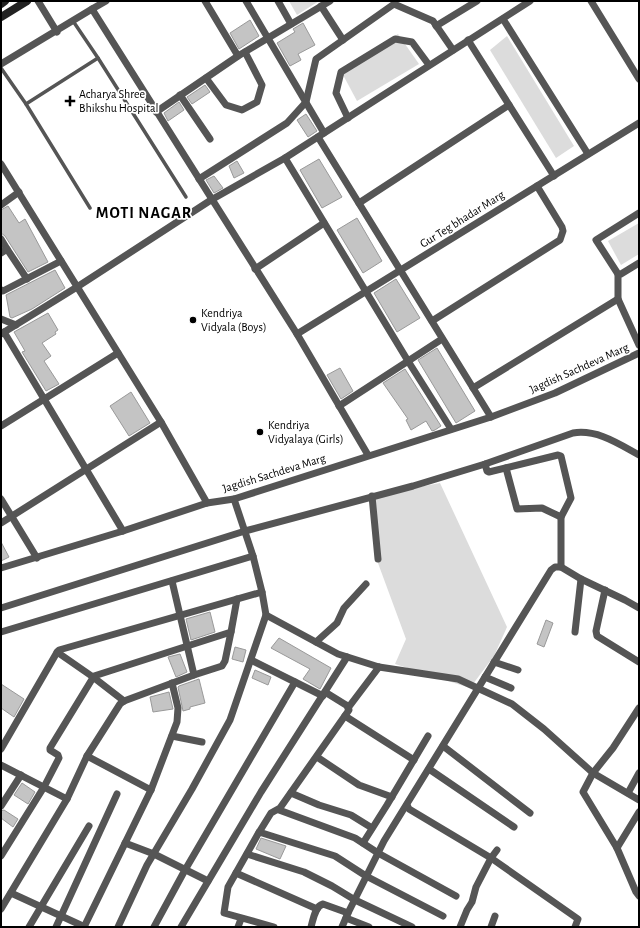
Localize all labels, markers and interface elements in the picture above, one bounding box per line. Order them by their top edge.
place label: Acharya Shree Bhikshu Hospital [79,88,159,114]
marker: Acharya Shree Bhikshu Hospital [64,95,76,107]
street label: Gur Teg bhadar Marg [418,188,506,250]
district label: MOTI NAGAR [96,205,192,221]
place label: Kendriya Vidyala (Boys) [201,307,267,334]
marker: Kendriya Vidyala (Boys) [188,315,198,325]
street label: Jagdish Sachdeva Marg [528,341,631,395]
place label: Kendriya Vidyalaya (Girls) [268,419,344,446]
marker: Kendriya Vidyalaya (Girls) [255,427,265,437]
street label: Jagdish Sachdeva Marg [221,452,327,494]

